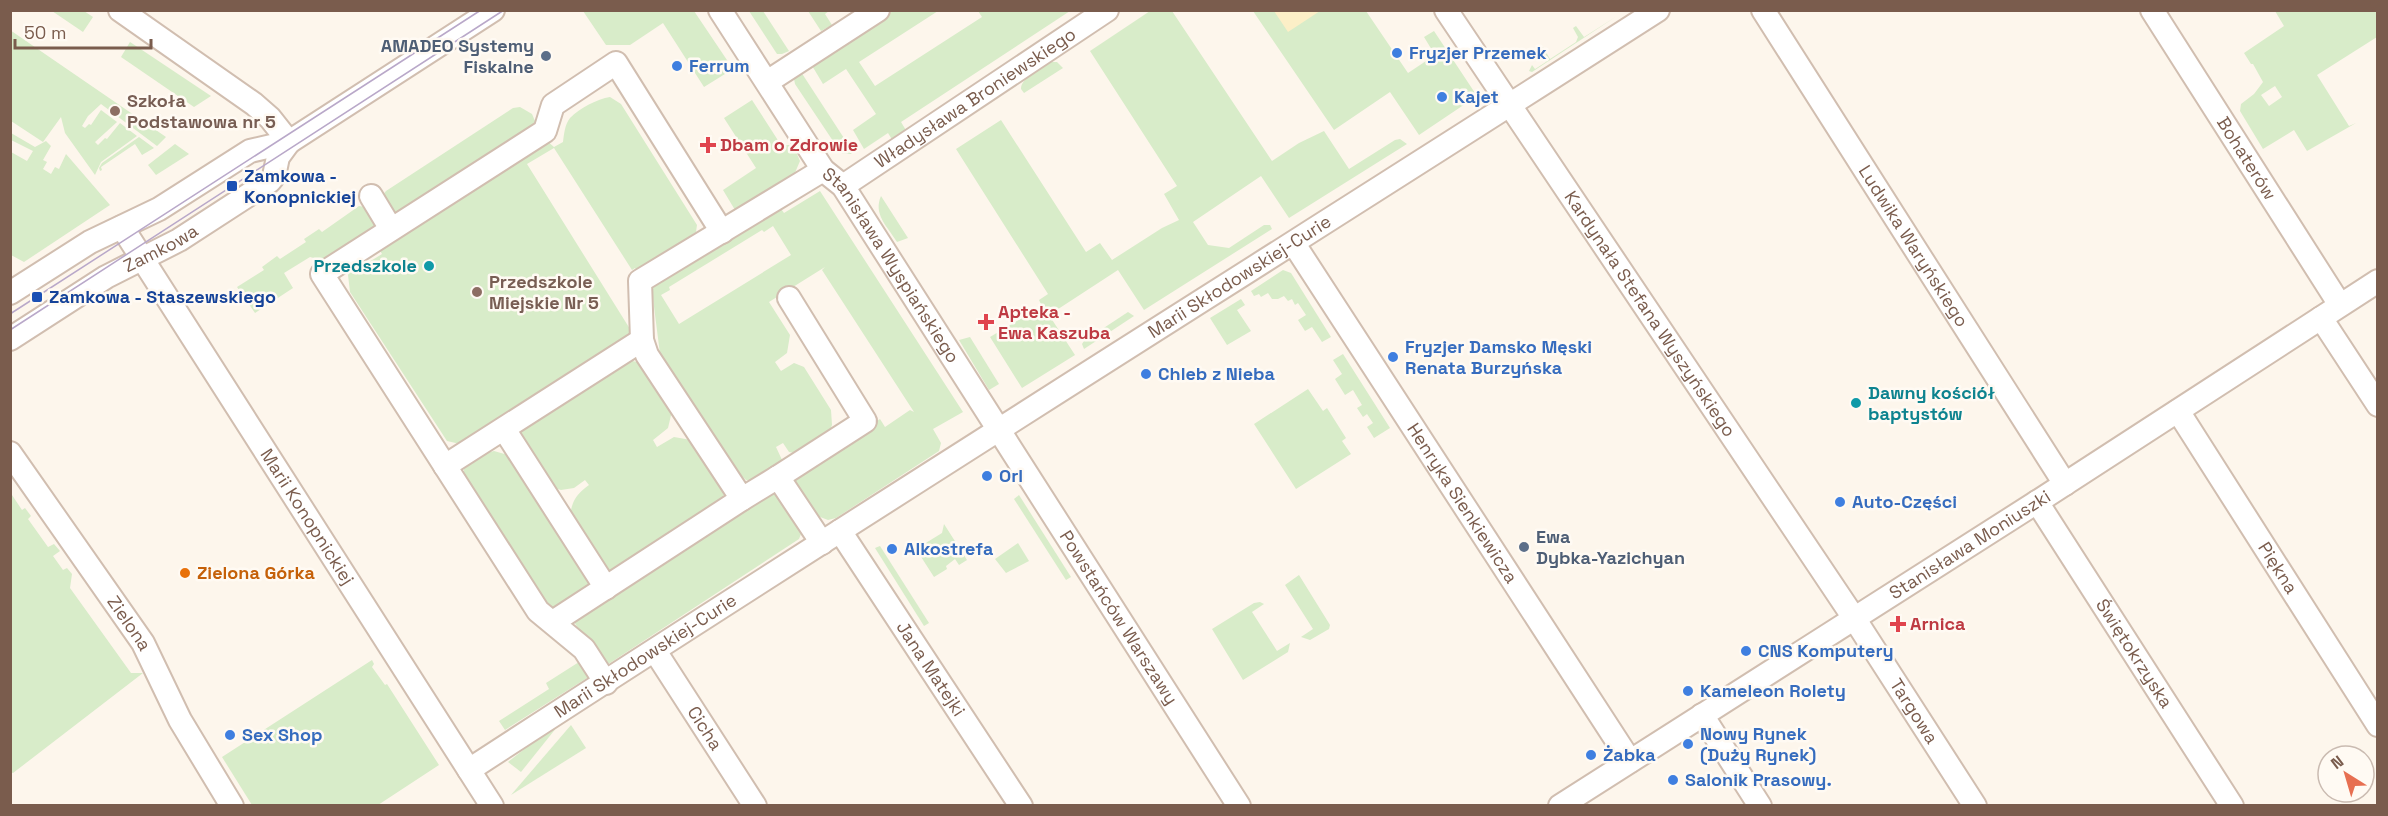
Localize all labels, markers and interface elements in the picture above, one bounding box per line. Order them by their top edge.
scale bar [15,12,152,50]
text: 50 m [24,21,66,44]
street label: Władysława Broniewskiego [870,22,1080,173]
place label: AMADEO Systemy Fiskalne [381,34,534,78]
place label: Fryzjer Przemek [1409,41,1547,64]
marker: Fryzjer Przemek [1390,46,1404,60]
marker: AMADEO Systemy Fiskalne [539,49,553,63]
place label: Ferrum [689,54,750,77]
marker: Ferrum [670,59,684,73]
place label: Kajet [1454,85,1499,108]
place label: Szkoła Podstawowa nr 5 [127,89,276,133]
marker: Kajet [1435,90,1449,104]
marker: Szkoła Podstawowa nr 5 [108,104,122,118]
street label: Bohaterów [2212,112,2282,204]
place label: Dbam o Zdrowie [720,133,858,156]
marker: Dbam o Zdrowie [701,138,715,152]
street label: Ludwika Waryńskiego [1854,161,1974,331]
street label: Stanisława Wyspiańskiego [818,162,965,367]
place label: Zamkowa - Konopnickiej [244,164,356,208]
marker: Zamkowa - Konopnickiej [225,179,239,193]
street label: Kardynała Stefana Wyszyńskiego [1560,186,1741,441]
street label: Marii Skłodowskiej-Curie [1143,209,1335,343]
street label: Zamkowa [119,219,202,277]
place label: Przedszkole [313,254,417,277]
marker: Przedszkole [422,259,436,273]
place label: Przedszkole Miejskie Nr 5 [489,270,599,314]
place label: Zamkowa - Staszewskiego [49,285,276,308]
marker: Przedszkole Miejskie Nr 5 [470,285,484,299]
marker: Zamkowa - Staszewskiego [30,290,44,304]
place label: Apteka - Ewa Kaszuba [998,300,1111,344]
marker: Apteka - Ewa Kaszuba [979,315,993,329]
place label: Fryzjer Damsko Męski Renata Burzyńska [1405,335,1592,379]
marker: Fryzjer Damsko Męski Renata Burzyńska [1386,350,1400,364]
place label: Chleb z Nieba [1158,362,1276,385]
marker: Chleb z Nieba [1139,367,1153,381]
place label: Dawny kościół baptystów [1868,381,1995,425]
marker: Dawny kościół baptystów [1849,396,1863,410]
street label: Henryka Sienkiewicza [1402,418,1523,587]
street label: Marii Konopnickiej [256,444,360,589]
place label: Orl [999,464,1023,487]
marker: Orl [980,469,994,483]
street label: Stanisława Moniuszki [1885,484,2055,604]
place label: Auto-Części [1852,490,1957,513]
marker: Auto-Części [1833,495,1847,509]
place label: Ewa Dybka-Yazichyan [1536,525,1685,569]
street label: Powstańców Warszawy [1055,526,1183,709]
place label: Alkostrefa [904,537,994,560]
street label: Piękna [2253,537,2303,598]
marker: Ewa Dybka-Yazichyan [1517,540,1531,554]
marker: Alkostrefa [885,542,899,556]
place label: Zielona Górka [197,561,315,584]
marker: Zielona Górka [178,566,192,580]
street label: Marii Skłodowskiej-Curie [549,588,741,723]
street label: Zielona [102,591,157,654]
street label: Świętokrzyska [2091,594,2178,712]
place label: Arnica [1910,612,1966,635]
street label: Jana Matejki [892,617,971,720]
marker: Arnica [1891,617,1905,631]
place label: CNS Komputery [1758,639,1894,662]
marker: CNS Komputery [1739,644,1753,658]
street label: Targowa [1885,674,1944,748]
place label: Kameleon Rolety [1700,679,1846,702]
marker: Kameleon Rolety [1681,684,1695,698]
street label: Cicha [683,702,728,755]
place label: Nowy Rynek (Duży Rynek) [1700,722,1816,766]
place label: Sex Shop [242,723,322,746]
marker: Sex Shop [223,728,237,742]
marker: Nowy Rynek (Duży Rynek) [1681,737,1695,751]
place label: Żabka [1603,743,1656,766]
north arrow [2316,744,2376,804]
marker: Żabka [1584,748,1598,762]
text: N [2327,751,2348,774]
place label: Salonik Prasowy. [1685,768,1832,791]
marker: Salonik Prasowy. [1666,773,1680,787]

